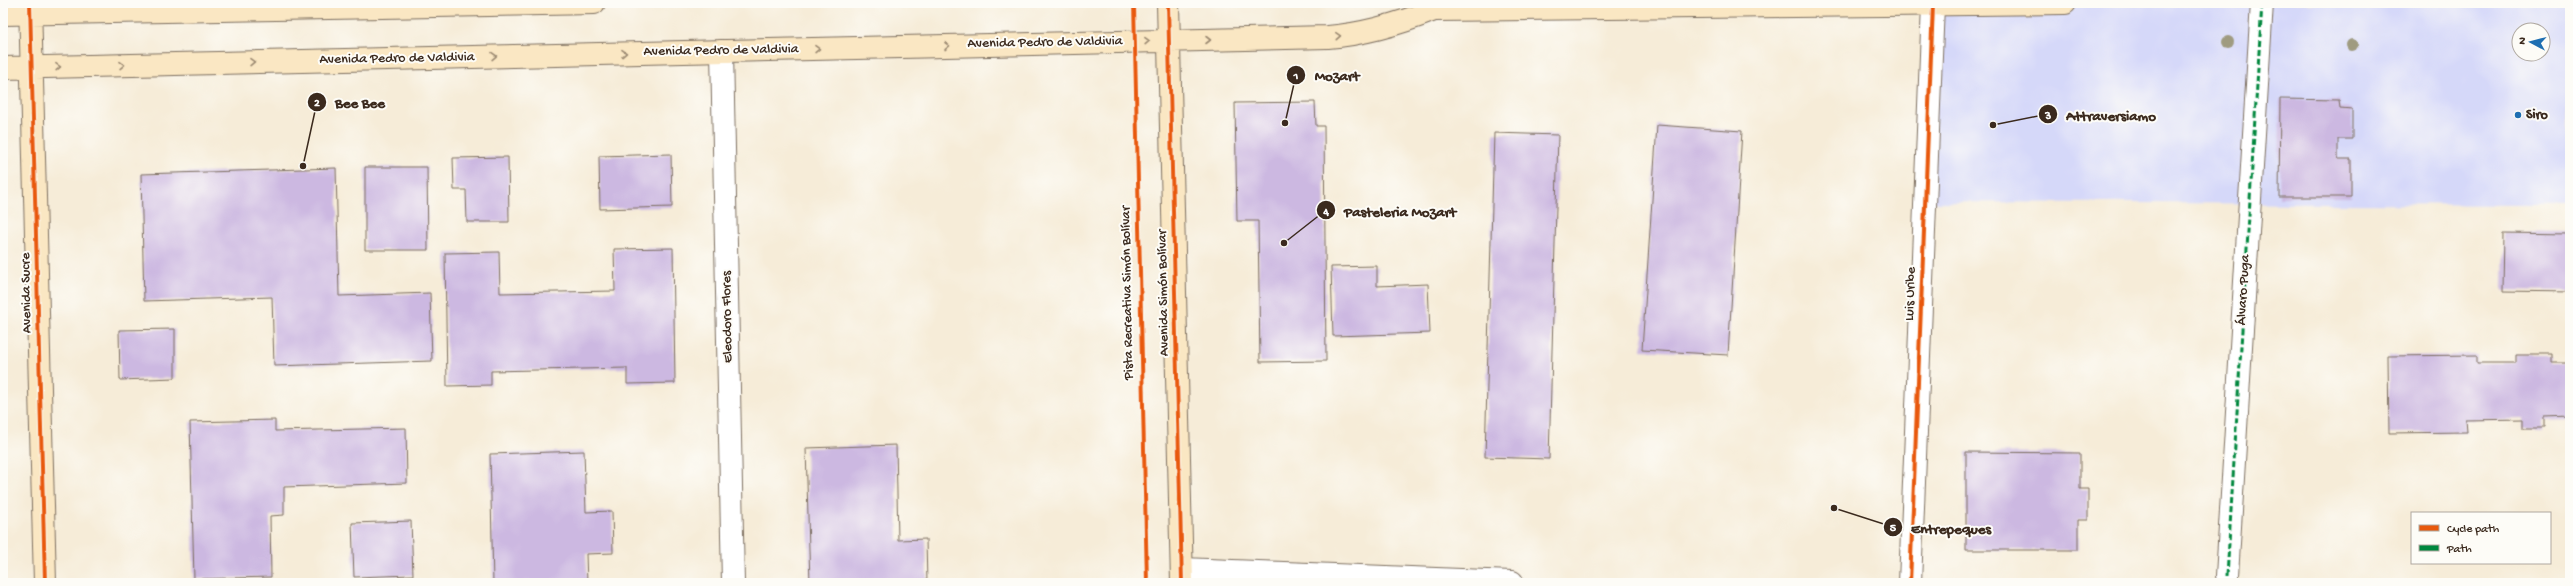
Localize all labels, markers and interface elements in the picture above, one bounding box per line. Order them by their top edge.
north arrow [2511,22,2551,62]
one-way arrow [1335,32,1341,41]
street label: Avenida Pedro de Valdivia [967,33,1124,53]
one-way arrow [1144,36,1150,45]
one-way arrow [1205,36,1211,44]
text: N [2517,37,2529,45]
street label: Avenida Pedro de Valdivia [643,41,800,61]
one-way arrow [944,41,950,50]
one-way arrow [814,45,820,53]
street label: Avenida Pedro de Valdivia [319,49,476,69]
one-way arrow [621,49,627,58]
one-way arrow [491,52,497,61]
one-way arrow [249,58,255,66]
one-way arrow [119,61,125,69]
callout: Mozart [1286,61,1367,88]
one-way arrow [55,63,61,71]
text: Mozart [1315,68,1361,86]
text: 1 [1293,70,1299,84]
callout: Bee Bee [307,88,393,115]
text: Bee Bee [334,95,386,113]
text: 2 [314,97,320,111]
callout: Attraversiamo [2038,101,2164,128]
place label: Siro [2526,107,2548,124]
text: Attraversiamo [2065,108,2156,126]
text: 3 [2044,110,2051,124]
marker: Siro [2513,110,2523,120]
callout: Pasteleria Mozart [1316,197,1464,224]
text: Pasteleria Mozart [1343,204,1458,222]
street label: Pista Recreativa Simón Bolívar [1118,205,1138,381]
text: 4 [1322,206,1329,220]
street label: Avenida Simón Bolívar [1154,228,1174,357]
street label: Avenida Sucre [18,252,36,333]
street label: Álvaro Puga [2234,253,2254,326]
street label: Luis Uribe [1902,266,1920,321]
street label: Eleodoro Flores [719,270,737,363]
legend [2411,512,2551,564]
callout: Entrepeques [1883,514,1999,541]
text: Entrepeques [1911,521,1993,539]
text: 5 [1890,522,1897,536]
text: Cycle path [2447,523,2500,537]
text: Path [2446,543,2472,557]

